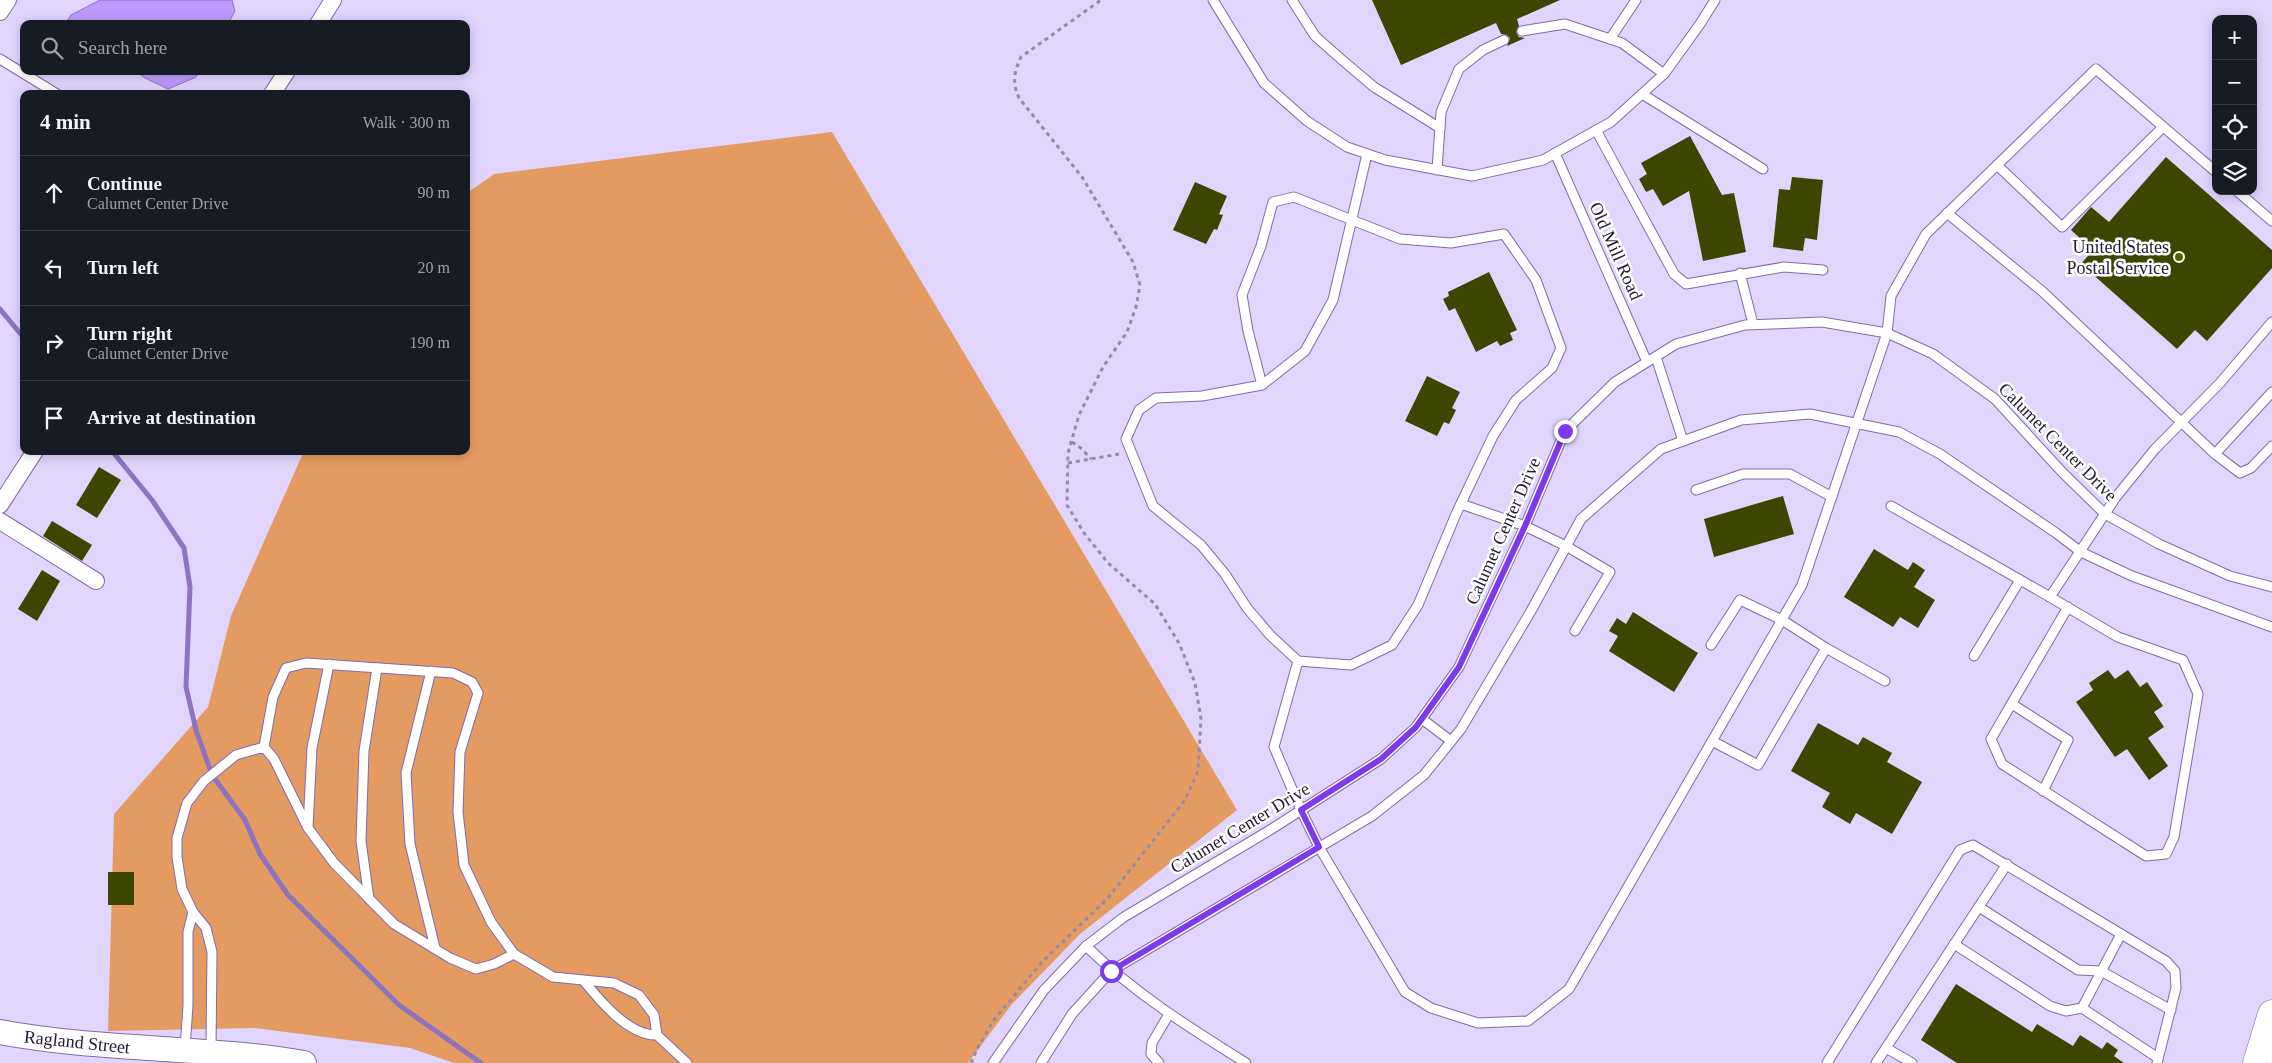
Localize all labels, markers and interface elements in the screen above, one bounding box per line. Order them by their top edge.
map controls [2212,15,2257,195]
button: + [2212,15,2257,60]
search box [20,20,470,75]
icon: search [38,34,66,62]
text: Search here [78,37,167,58]
button: − [2212,60,2257,105]
button: locate [2212,105,2257,150]
text: 4 min [40,110,91,134]
text: Walk · 300 m [363,114,450,131]
button: layers [2212,150,2257,195]
text: Continue [87,173,162,194]
icon: ahead [40,179,68,207]
text: 90 m [418,184,450,201]
text: Calumet Center Drive [87,195,228,212]
street label: Old Mill Road [1586,199,1646,303]
place label: United States Postal Service [2067,237,2169,278]
marker: United States Postal Service [2173,251,2185,263]
icon: left [40,254,68,282]
text: Turn left [87,257,159,278]
text: 20 m [418,259,450,276]
text: Turn right [87,323,172,344]
icon: right [40,329,68,357]
text: 190 m [410,334,450,351]
text: Calumet Center Drive [87,345,228,362]
street label: Calumet Center Drive [1995,379,2121,505]
icon: arrive [40,404,68,432]
text: Arrive at destination [87,407,256,428]
route end [1554,420,1577,443]
street label: Calumet Center Drive [1462,454,1544,608]
street label: Calumet Center Drive [1167,778,1313,878]
route start [1100,960,1123,983]
street label: Ragland Street [23,1026,131,1058]

